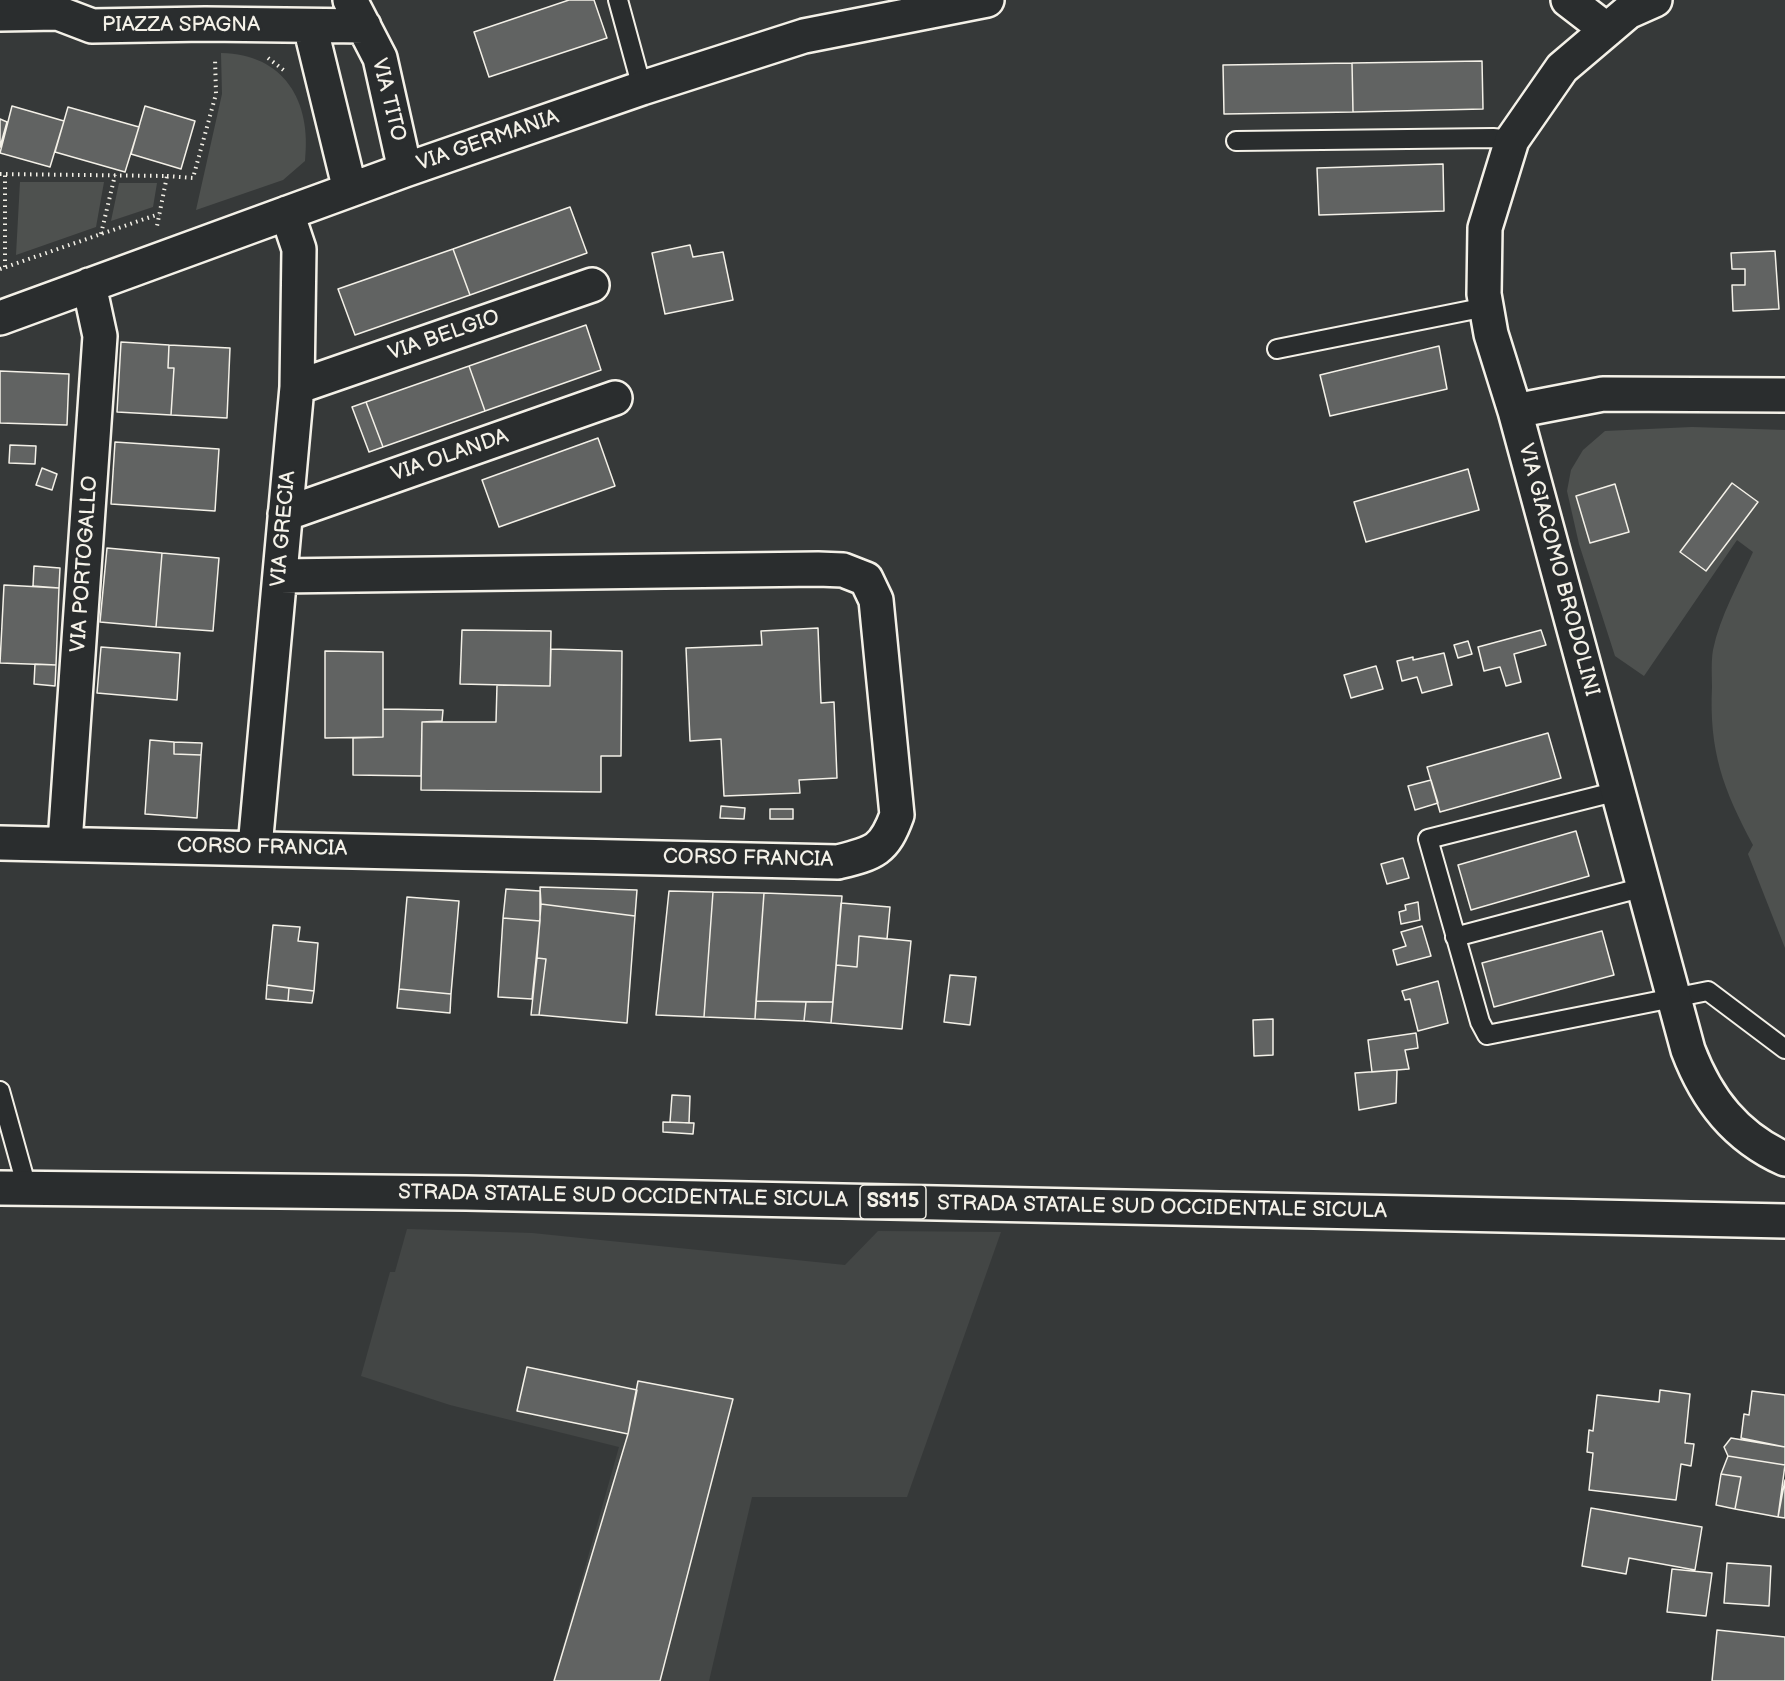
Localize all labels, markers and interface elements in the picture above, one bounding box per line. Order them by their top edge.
street label: PIAZZA SPAGNA [102,13,260,39]
street label: VIA TITO [366,56,410,144]
street label: VIA GERMANIA [414,105,562,177]
street label: VIA BELGIO [385,305,503,367]
street label: VIA OLANDA [388,424,512,488]
street label: VIA GIACOMO BRODOLINI [1512,441,1604,699]
street label: VIA GRECIA [266,470,302,588]
street label: VIA PORTOGALLO [66,475,104,653]
street label: CORSO FRANCIA [177,834,347,862]
street label: CORSO FRANCIA [663,845,833,873]
street label: STRADA STATALE SUD OCCIDENTALE SICULA [398,1180,848,1214]
road number: SS115 [860,1185,926,1219]
street label: STRADA STATALE SUD OCCIDENTALE SICULA [937,1191,1387,1225]

